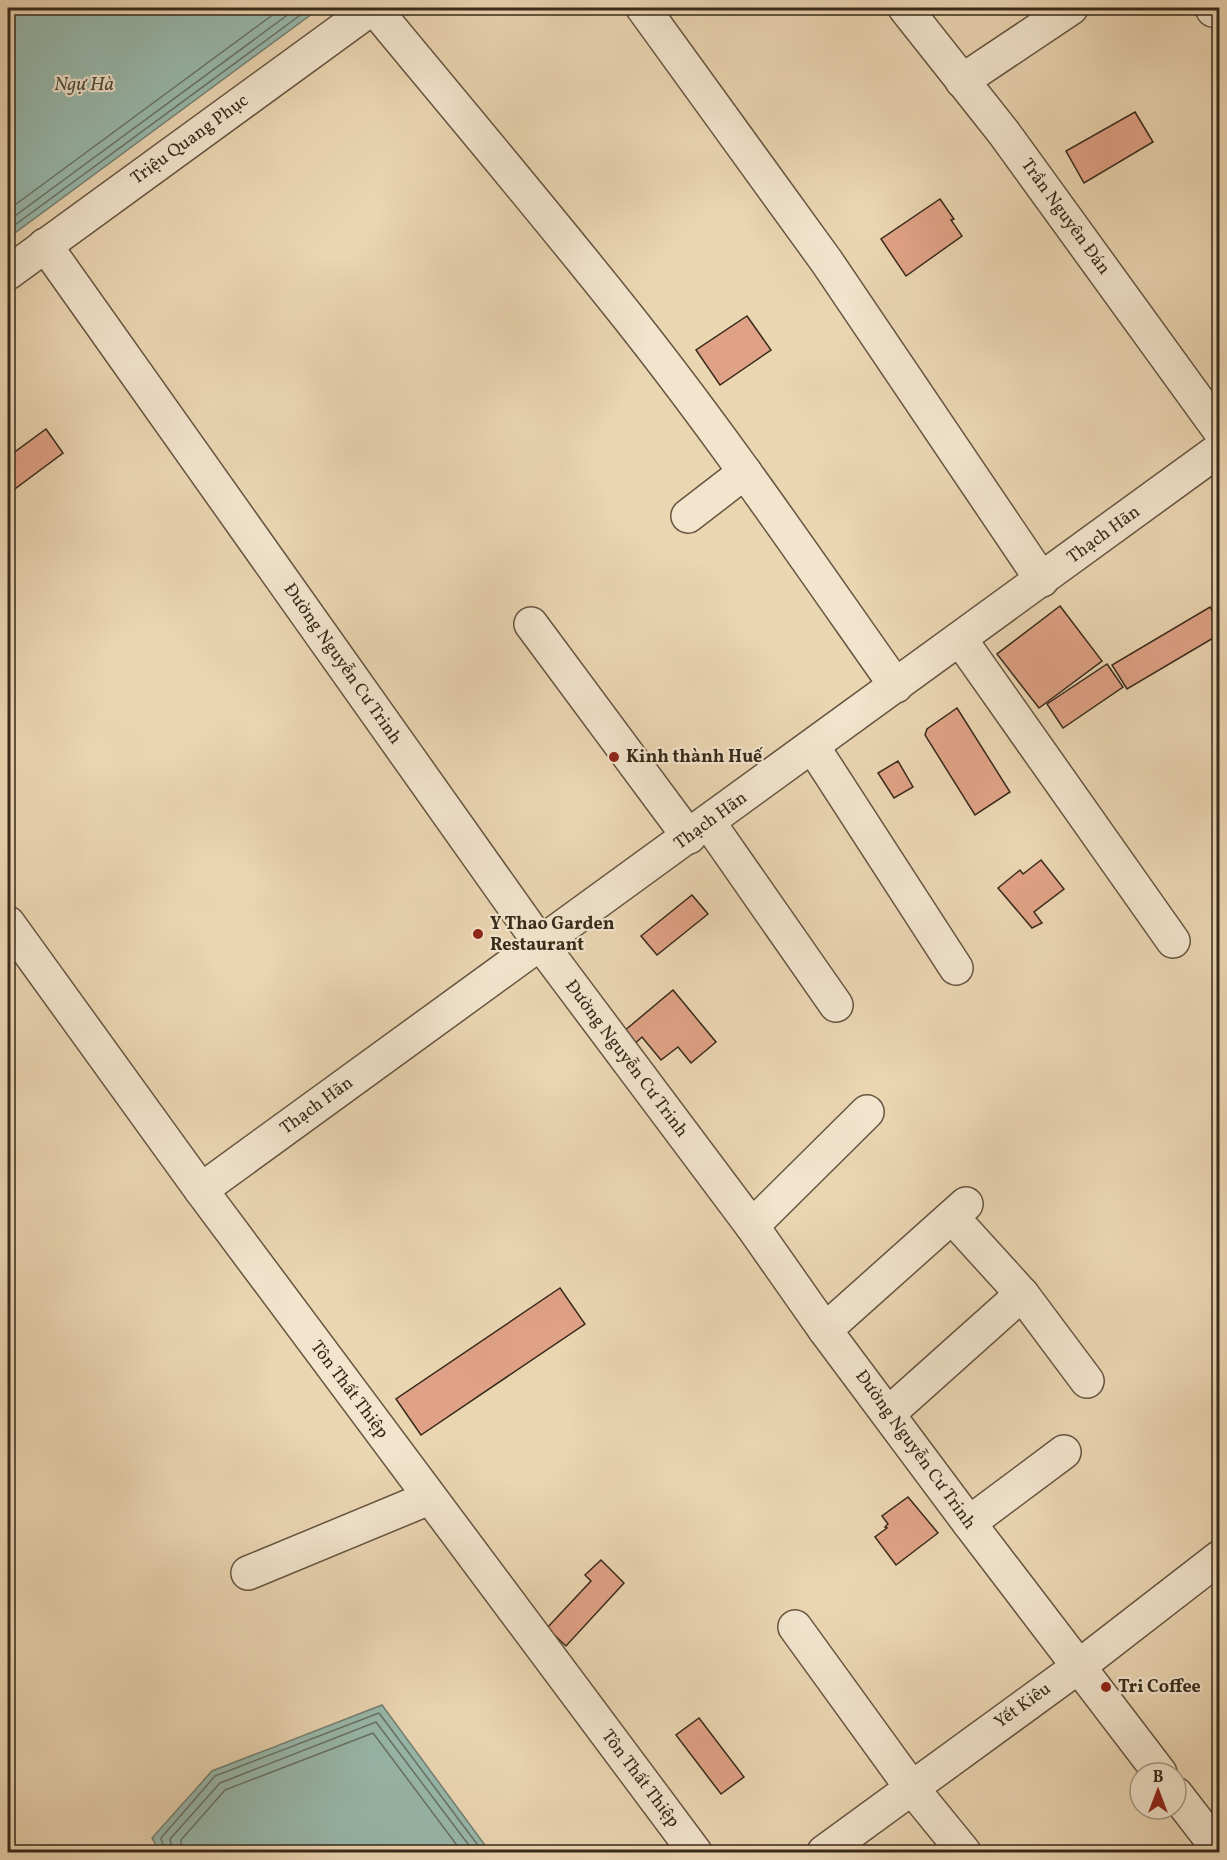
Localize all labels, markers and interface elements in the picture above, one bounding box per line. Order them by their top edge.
water label: Ngự Hà [54,71,114,99]
street label: Triệu Quang Phục [126,89,254,191]
street label: Trần Nguyên Đán [1014,154,1116,280]
street label: Thạch Hãn [1062,500,1146,570]
street label: Đường Nguyễn Cư Trinh [277,578,407,750]
place label: Kinh thành Huế [626,745,763,770]
marker: Kinh thành Huế [607,750,621,764]
street label: Thạch Hãn [669,786,753,856]
place label: Y Thao Garden Restaurant [490,912,615,958]
marker: Y Thao Garden Restaurant [471,927,485,941]
street label: Đường Nguyễn Cư Trinh [558,975,694,1143]
street label: Thạch Hãn [275,1071,359,1141]
street label: Tôn Thất Thiệp [304,1336,394,1444]
street label: Đường Nguyễn Cư Trinh [849,1365,982,1535]
place label: Tri Coffee [1118,1675,1201,1700]
street label: Yết Kiêu [990,1677,1056,1735]
marker: Tri Coffee [1099,1680,1113,1694]
street label: Tôn Thất Thiệp [595,1725,685,1833]
north arrow [1128,1761,1188,1821]
text: B [1153,1767,1164,1789]

